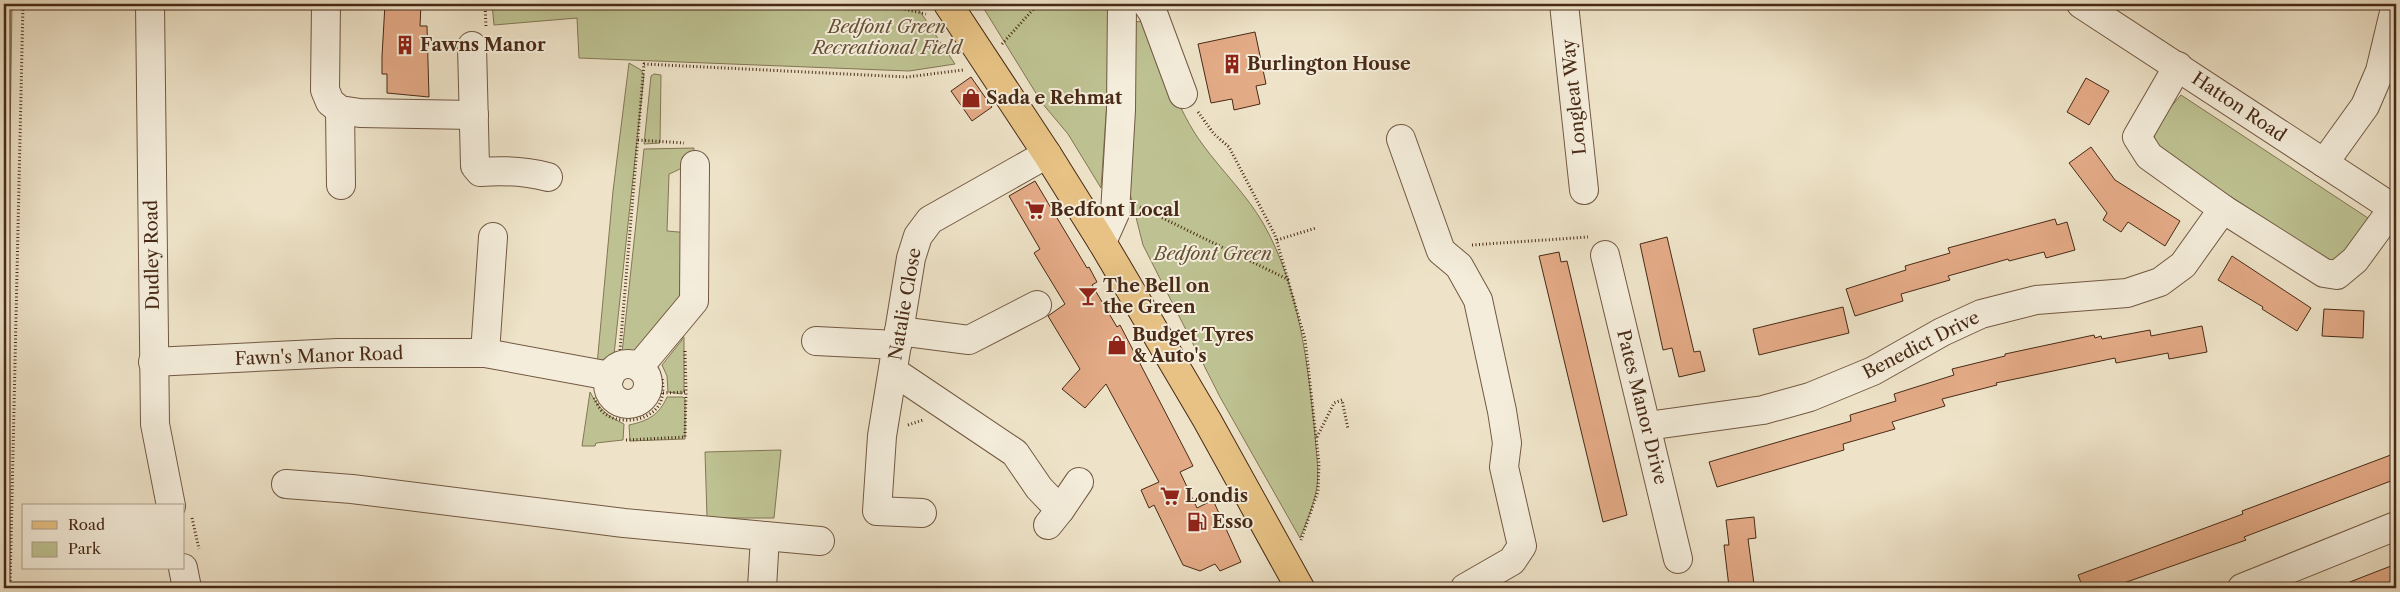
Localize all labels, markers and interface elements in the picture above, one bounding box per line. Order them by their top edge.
park label: Bedfont Green Recreational Field [810,16,964,59]
building icon: Fawns Manor [394,34,416,56]
place label: Fawns Manor [420,34,546,56]
street label: Longleat Way [1557,37,1591,156]
building icon: Burlington House [1221,53,1243,75]
place label: Burlington House [1247,53,1411,75]
street label: Hatton Road [2188,67,2290,147]
shop icon: Sada e Rehmat [960,87,982,109]
place label: Sada e Rehmat [986,87,1123,109]
supermarket icon: Bedfont Local [1024,199,1046,221]
place label: Bedfont Local [1050,199,1179,221]
street label: Dudley Road [140,200,164,310]
park label: Bedfont Green [1152,243,1272,265]
street label: Natalie Close [884,246,926,362]
place label: The Bell on the Green [1103,275,1210,318]
bar icon: The Bell on the Green [1077,285,1099,307]
street label: Benedict Drive [1859,306,1983,384]
place label: Budget Tyres & Auto's [1132,324,1254,367]
street label: Pates Manor Drive [1612,327,1672,487]
shop icon: Budget Tyres & Auto's [1106,334,1128,356]
street label: Fawn's Manor Road [234,342,404,370]
supermarket icon: Londis [1159,485,1181,507]
place label: Londis [1185,485,1248,507]
legend [22,504,185,570]
fuel station icon: Esso [1186,511,1208,533]
place label: Esso [1212,511,1253,533]
text: Road [68,515,105,534]
text: Park [68,539,102,558]

